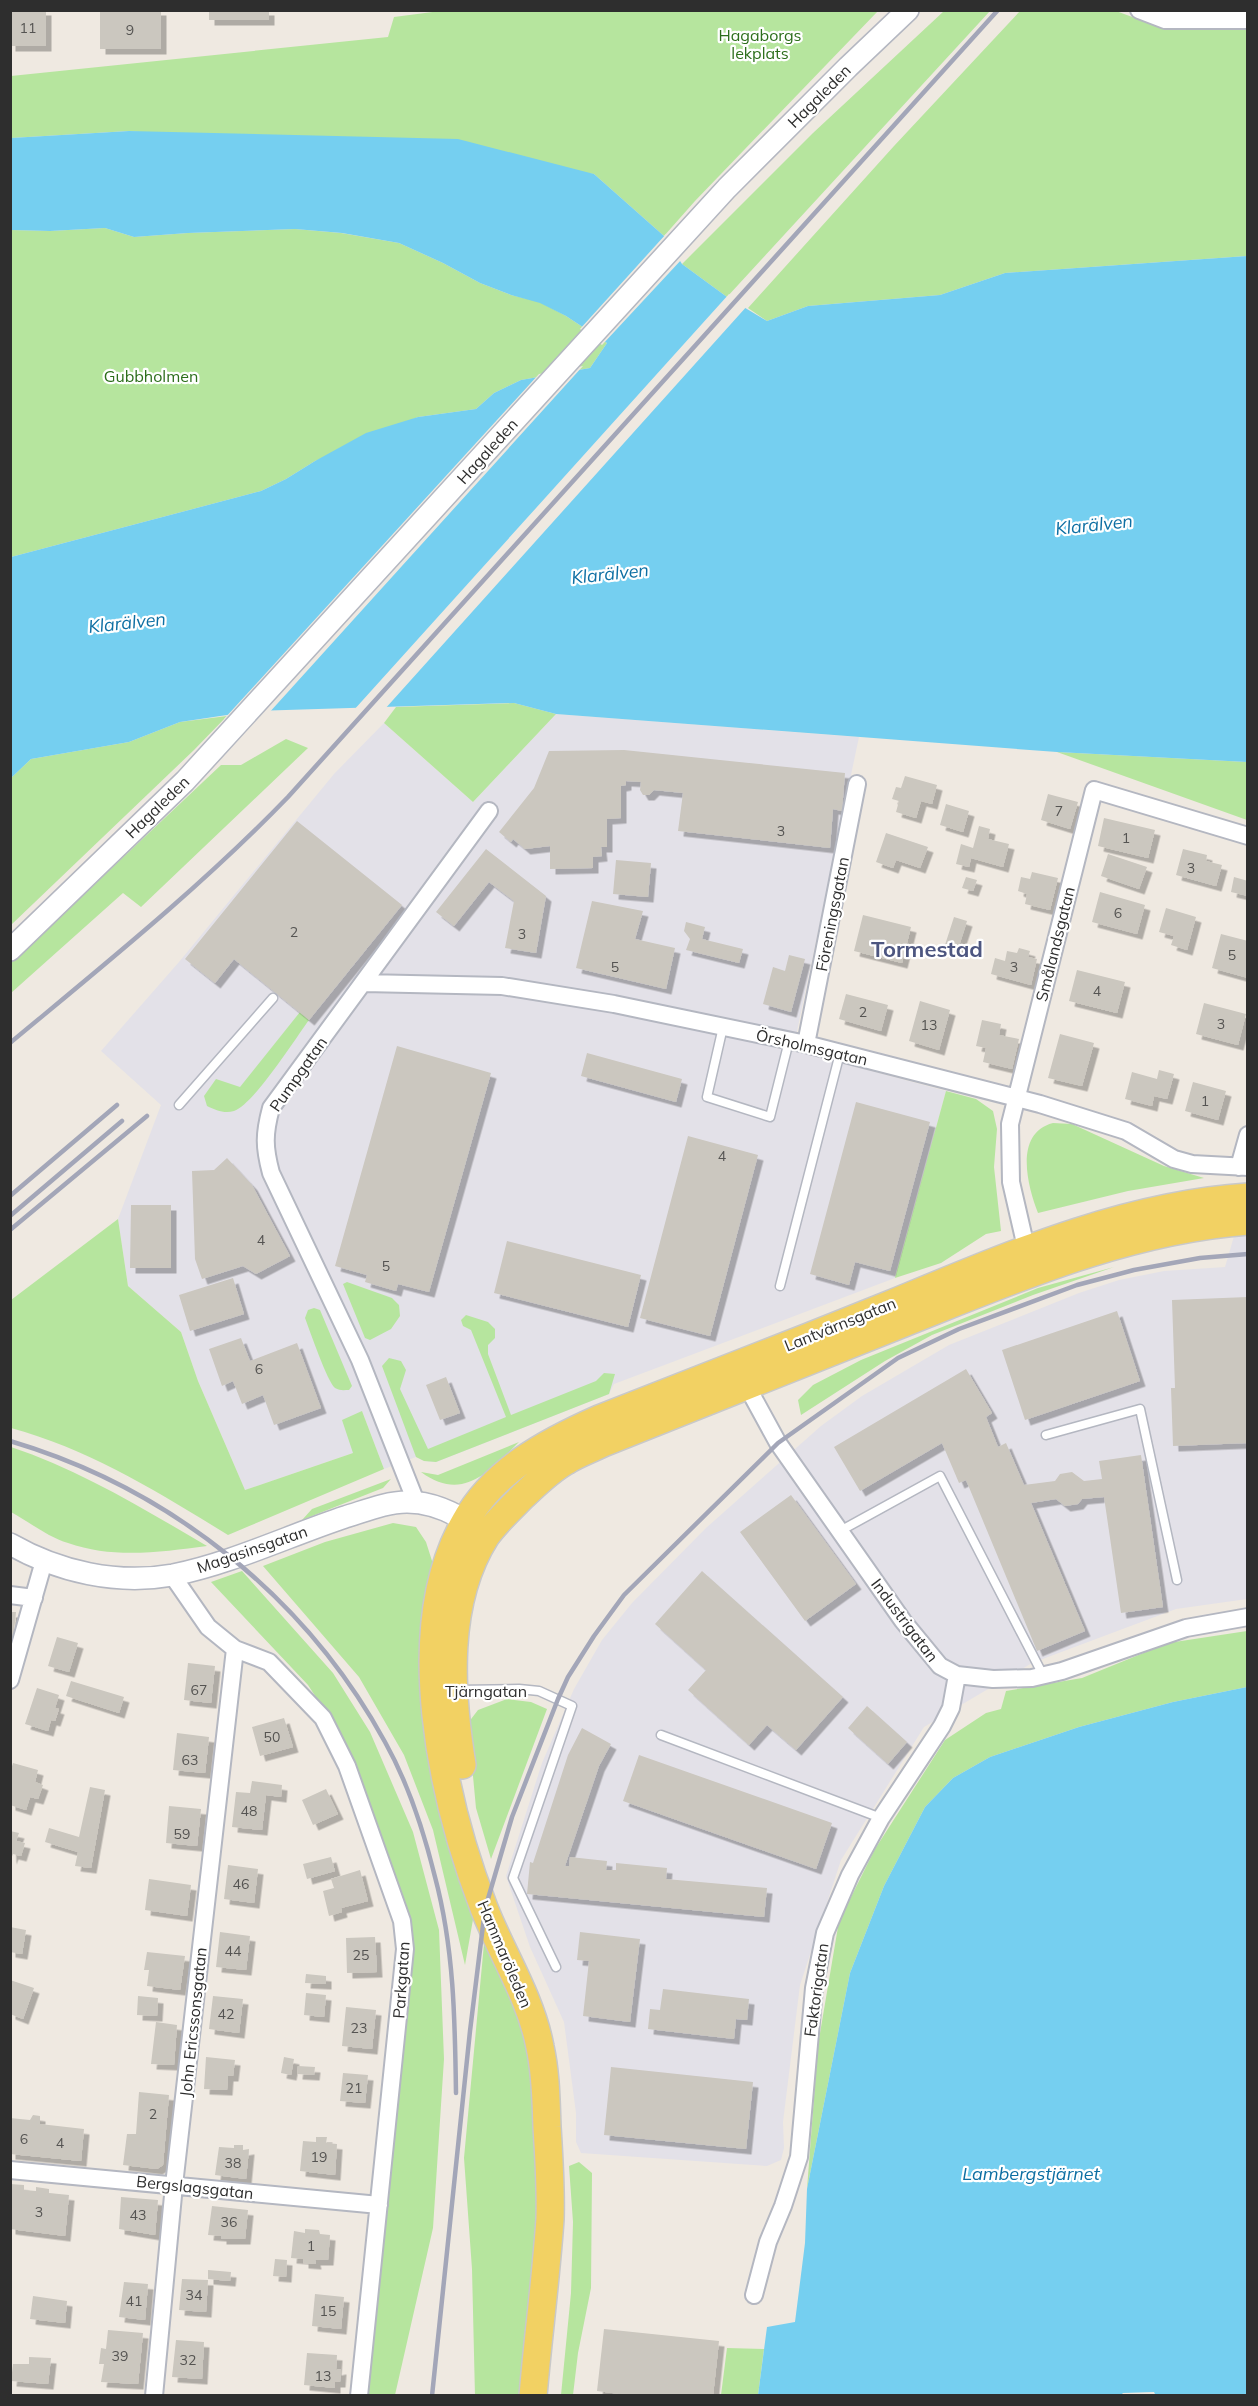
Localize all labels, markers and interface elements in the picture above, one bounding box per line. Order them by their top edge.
house number: 11 [20,19,36,37]
house number: 9 [126,21,134,39]
park label: Hagaborgs lekplats [718,25,802,63]
street label: Hagaleden [783,60,855,132]
park label: Gubbholmen [104,366,198,386]
street label: Hagaleden [452,414,522,488]
water label: Klarälven [1054,509,1134,540]
water label: Klarälven [570,558,650,589]
water label: Klarälven [87,607,167,638]
street label: Hagaleden [121,772,193,842]
house number: 7 [1055,802,1063,820]
house number: 3 [777,822,785,840]
house number: 1 [1122,829,1130,847]
street label: Föreningsgatan [811,855,853,973]
house number: 3 [1187,859,1195,877]
street label: Smålandsgatan [1031,884,1079,1004]
house number: 6 [1114,904,1122,922]
house number: 2 [290,923,298,941]
house number: 3 [518,925,526,943]
district label: Tormestad [871,935,983,963]
house number: 5 [1228,946,1236,964]
house number: 5 [611,958,619,976]
house number: 3 [1010,958,1018,976]
house number: 4 [1093,982,1102,1000]
house number: 2 [859,1003,867,1021]
house number: 3 [1217,1015,1225,1033]
house number: 13 [921,1016,937,1034]
street label: Örsholmsgatan [754,1024,870,1070]
street label: Pumpgatan [265,1033,331,1115]
house number: 1 [1201,1092,1209,1110]
house number: 4 [718,1147,727,1165]
house number: 4 [257,1231,266,1249]
house number: 5 [382,1257,390,1275]
street label: Lantvärnsgatan [781,1293,899,1355]
house number: 6 [255,1360,263,1378]
street label: Magasinsgatan [194,1521,310,1577]
street label: Industrigatan [867,1574,943,1666]
house number: 67 [191,1681,207,1699]
street label: Tjärngatan [445,1681,527,1701]
house number: 50 [264,1728,280,1746]
house number: 63 [182,1751,198,1769]
house number: 48 [241,1802,257,1820]
house number: 59 [174,1825,190,1843]
house number: 46 [233,1875,249,1893]
street label: Hammaröleden [473,1897,537,2011]
street label: Parkgatan [388,1941,414,2019]
house number: 44 [225,1942,242,1960]
street label: Faktorigatan [800,1942,832,2038]
street label: John Ericssonsgatan [175,1946,211,2098]
house number: 25 [353,1946,369,1964]
house number: 42 [218,2005,234,2023]
house number: 23 [351,2019,367,2037]
house number: 21 [346,2079,362,2097]
house number: 2 [149,2105,157,2123]
house number: 6 [20,2130,28,2148]
house number: 4 [56,2134,65,2152]
house number: 19 [311,2148,327,2166]
house number: 38 [225,2154,241,2172]
water label: Lambergstjärnet [962,2162,1101,2185]
street label: Bergslagsgatan [135,2171,255,2203]
house number: 3 [35,2203,43,2221]
house number: 43 [130,2206,146,2224]
house number: 36 [221,2213,237,2231]
house number: 1 [307,2237,315,2255]
house number: 34 [186,2286,203,2304]
house number: 41 [126,2292,142,2310]
house number: 15 [320,2302,336,2320]
house number: 39 [112,2347,128,2365]
house number: 32 [180,2351,196,2369]
house number: 13 [315,2367,331,2385]

